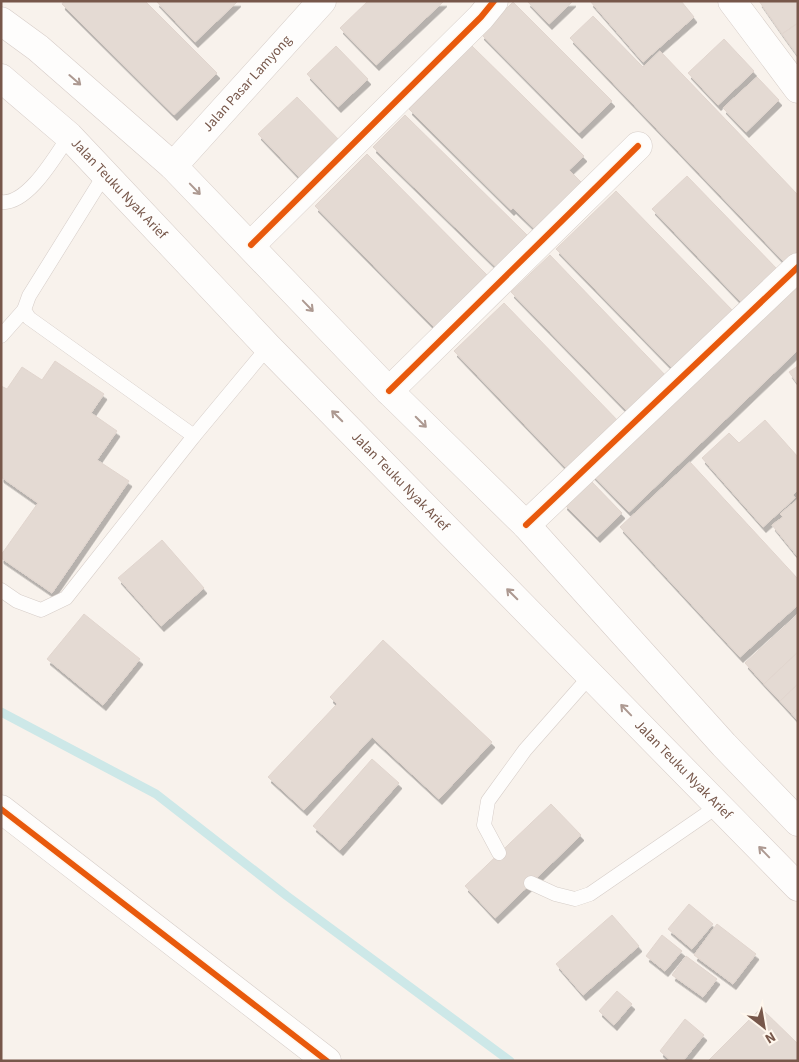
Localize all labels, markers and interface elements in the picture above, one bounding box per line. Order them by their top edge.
street label: Jalan Pasar Lamyong [198,31,296,136]
one-way arrow [68,74,81,86]
street label: Jalan Teuku Nyak Arief [66,134,172,244]
one-way arrow [189,182,201,195]
one-way arrow [302,299,314,312]
one-way arrow [331,410,343,422]
one-way arrow [415,416,427,428]
street label: Jalan Teuku Nyak Arief [347,427,454,536]
one-way arrow [506,588,518,601]
one-way arrow [620,704,632,717]
street label: Jalan Teuku Nyak Arief [630,716,737,825]
one-way arrow [758,846,770,858]
north arrow [739,1002,789,1052]
text: N [761,1026,779,1048]

